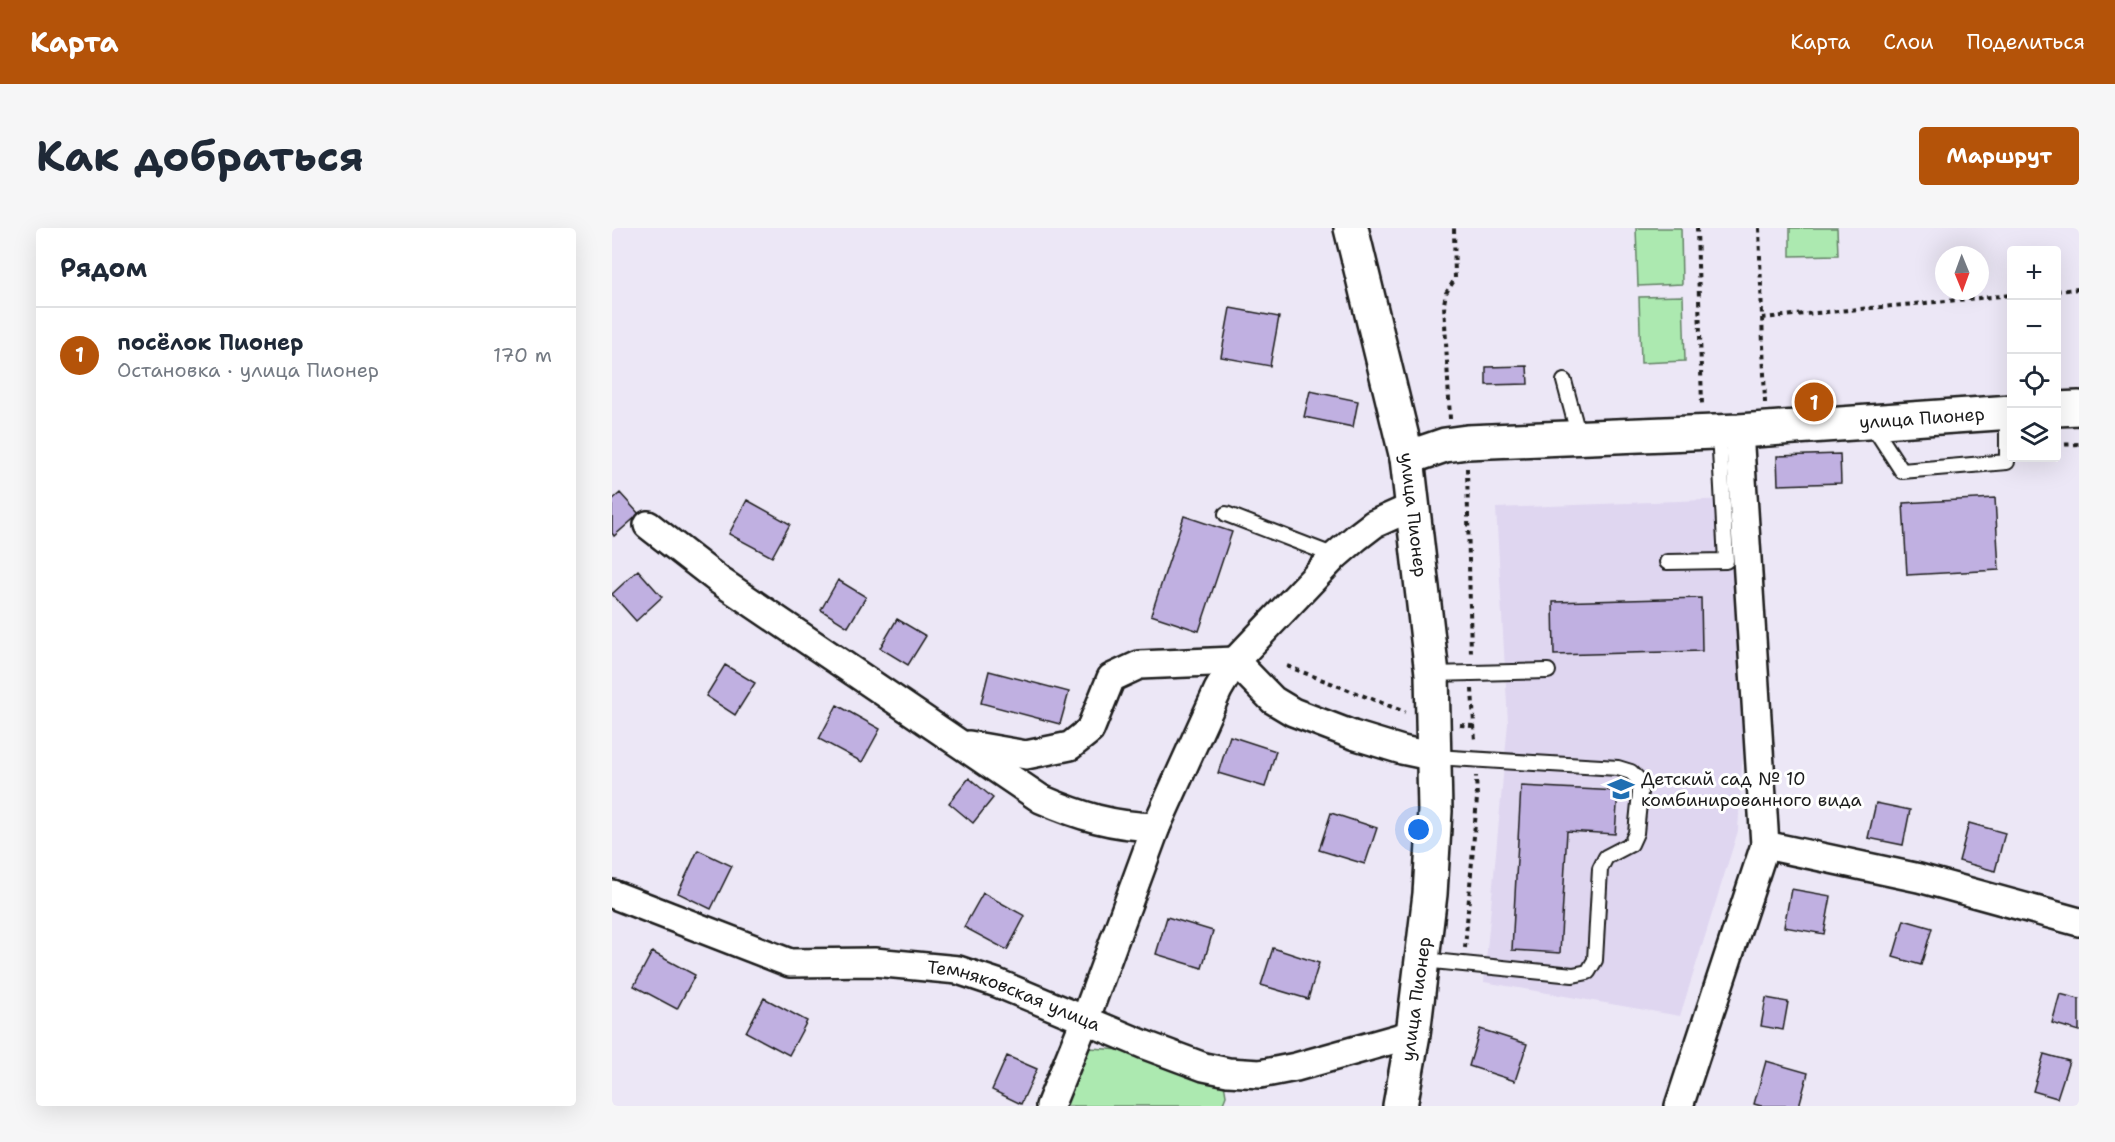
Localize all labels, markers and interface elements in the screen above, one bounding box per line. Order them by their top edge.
text: Карта [30,23,119,61]
text: Карта [1790,28,1850,56]
text: Слои [1883,28,1934,56]
text: Поделиться [1967,28,2085,56]
button: Маршрут [1919,127,2079,185]
text: Как добраться [36,128,364,184]
north arrow [1935,246,1989,300]
map controls [2007,246,2061,462]
button: + [2007,246,2061,300]
text: Рядом [60,250,147,285]
button: − [2007,300,2061,354]
text: посёлок Пионер [117,328,303,357]
text: 1 [75,342,84,368]
text: 170 m [493,342,552,368]
button: locate [2007,354,2061,408]
text: Остановка · улица Пионер [117,357,379,383]
pin: 1 [1794,380,1834,424]
street label: улица Пионер [1859,402,1985,435]
button: layers [2007,408,2061,462]
street label: улица Пионер [1394,450,1433,579]
place label: Детский сад № 10 комбинированного вида [1641,767,1862,812]
school or university icon: Детский сад № 10 комбинированного вида [1606,774,1636,804]
your location [1404,815,1433,844]
street label: улица Пионер [1395,935,1437,1063]
street label: Темняковская улица [926,955,1104,1037]

